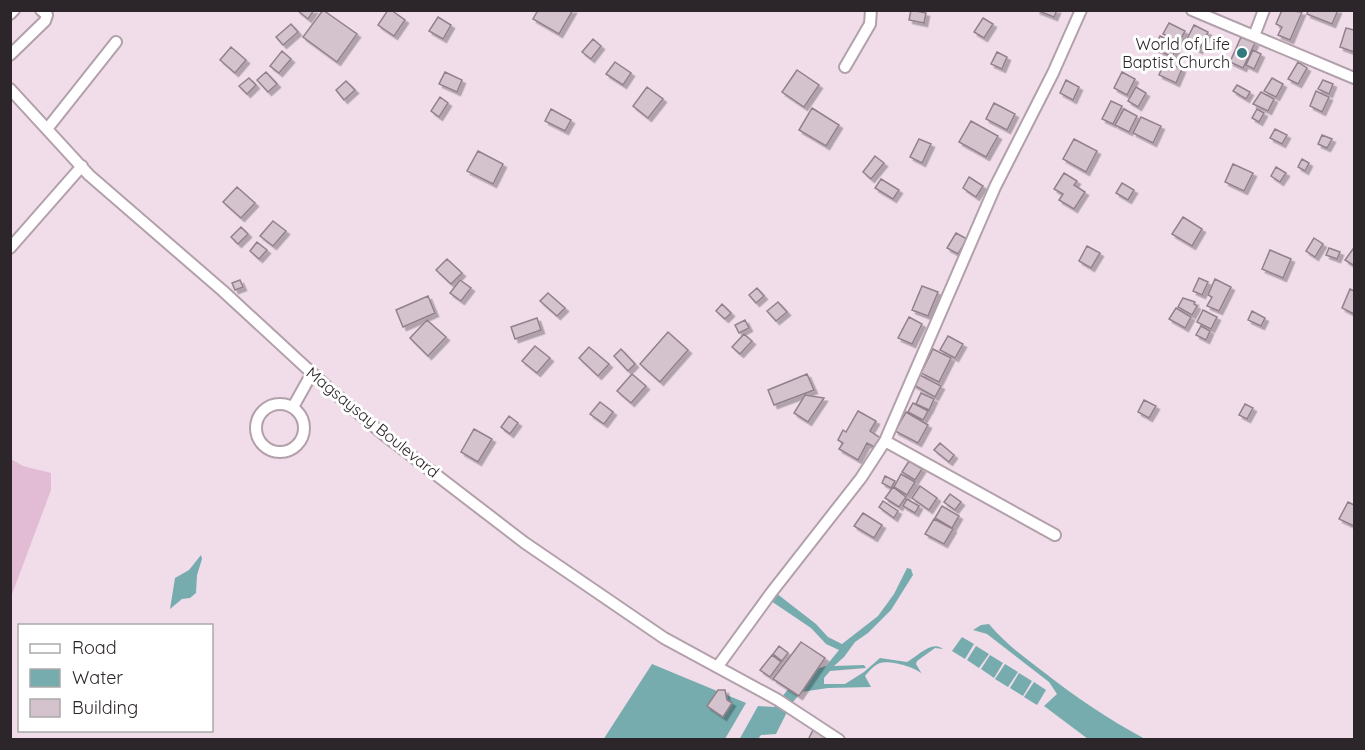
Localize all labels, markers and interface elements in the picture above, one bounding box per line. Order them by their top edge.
place label: World of Life Baptist Church [1122,34,1230,72]
marker: World of Life Baptist Church [1235,46,1249,60]
street label: Magsaysay Boulevard [303,362,443,482]
legend [18,624,213,732]
text: Road [72,636,117,659]
text: Water [72,666,123,689]
text: Building [72,696,138,719]

